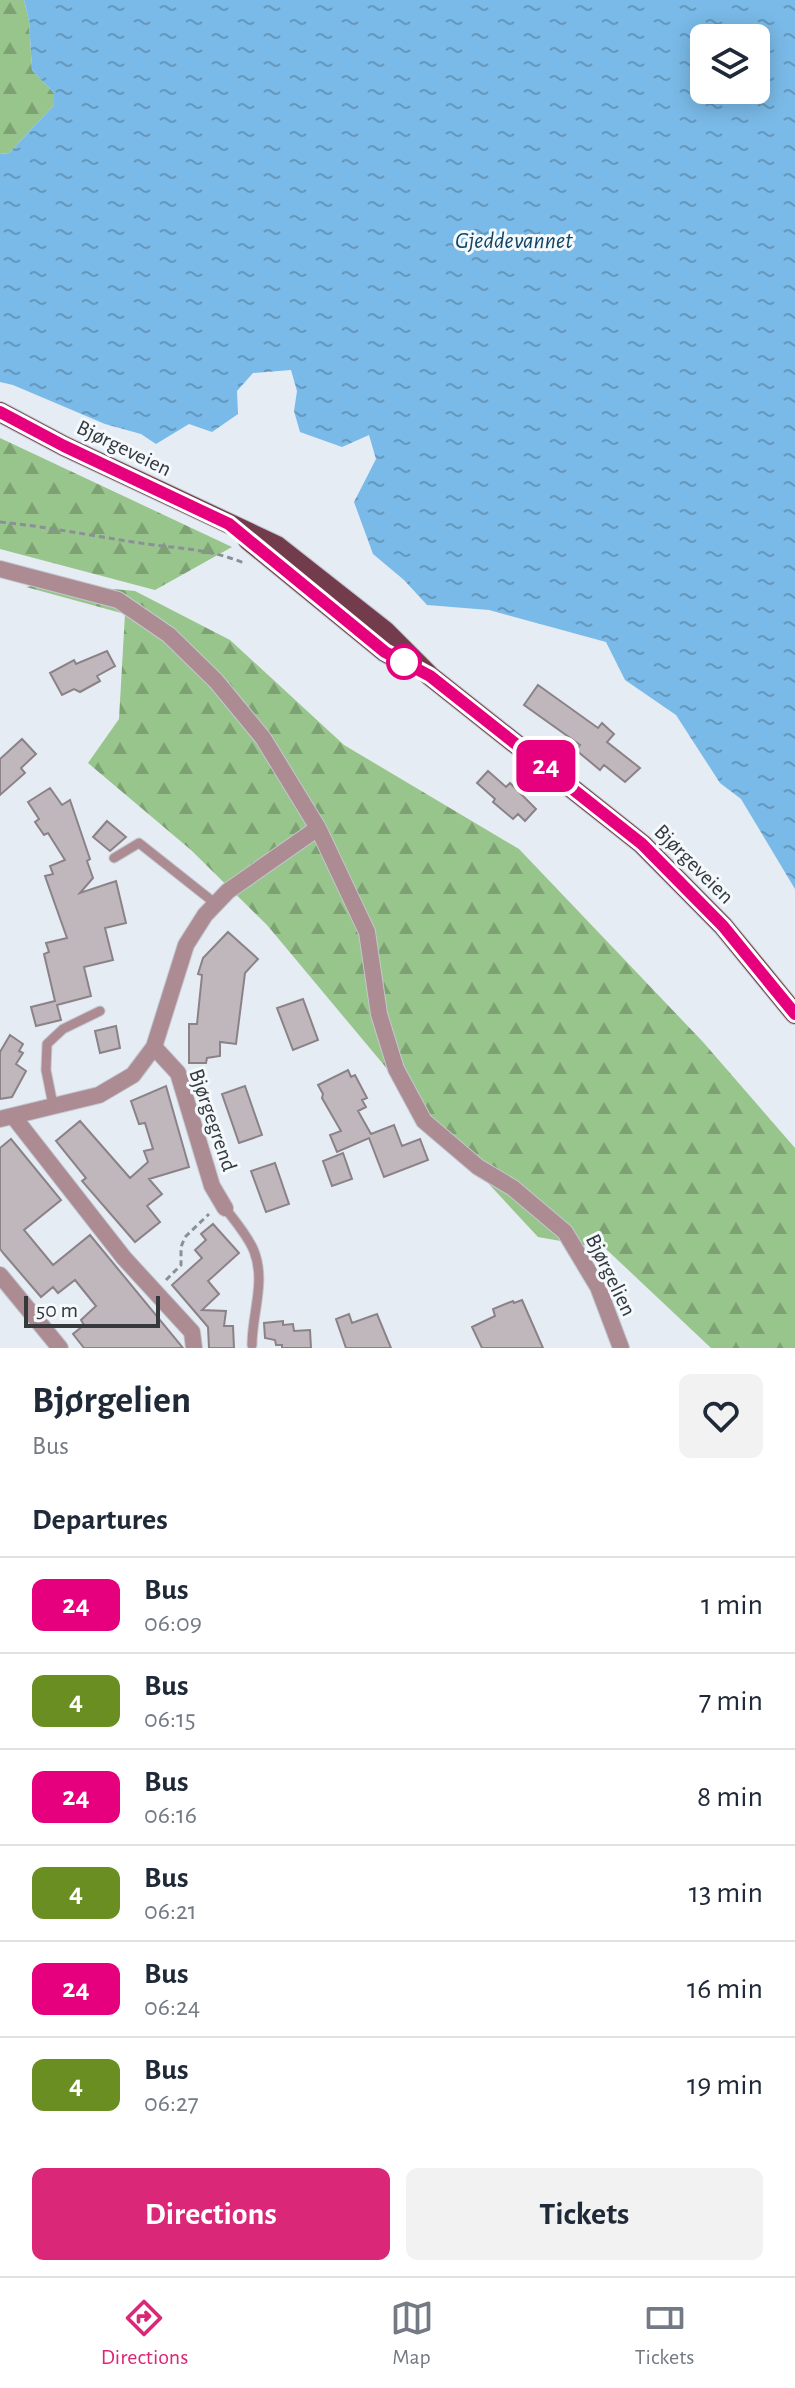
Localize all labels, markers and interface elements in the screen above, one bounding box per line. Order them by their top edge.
map controls [690,24,770,104]
button: layers [690,24,770,104]
water label: Gjeddevannet [455,229,573,253]
street label: Bjørgeveien [73,416,175,480]
unlabelled marker [387,645,421,679]
line badge: 24 [510,740,582,792]
text: 24 [532,752,560,780]
street label: Bjørgeveien [650,820,738,908]
street label: Bjørgegrend [185,1066,241,1174]
street label: Bjørgelien [582,1230,640,1320]
scale bar [24,1292,160,1328]
text: 50 m [36,1299,78,1321]
button: heart [679,1374,763,1458]
text: Bjørgelien [32,1382,191,1420]
text: Bus [32,1433,69,1459]
text: Departures [32,1505,168,1535]
text: Bus [144,1575,189,1605]
text: 1 min [701,1590,763,1620]
text: 24 [62,1591,90,1619]
text: 06:09 [144,1610,202,1636]
text: Bus [144,1671,189,1701]
text: 7 min [699,1686,763,1716]
text: 4 [69,1687,83,1715]
text: 06:15 [144,1706,196,1732]
text: Bus [144,1767,189,1797]
text: 8 min [697,1782,763,1812]
text: 24 [62,1783,90,1811]
text: 06:16 [144,1802,197,1828]
text: Bus [144,1863,189,1893]
text: 13 min [689,1878,763,1908]
text: 4 [69,1879,83,1907]
text: 06:21 [144,1898,197,1924]
text: Bus [144,1959,189,1989]
text: 16 min [687,1974,763,2004]
text: 24 [62,1975,90,2003]
text: 06:24 [144,1994,200,2020]
text: Bus [144,2055,189,2085]
text: 19 min [687,2070,763,2100]
text: 4 [69,2071,83,2099]
text: 06:27 [144,2090,199,2116]
button: Directions [32,2168,390,2260]
button: Tickets [406,2168,763,2260]
tab: Directions [101,2296,188,2370]
tab: Map [390,2296,434,2370]
tab: Tickets [635,2296,694,2370]

